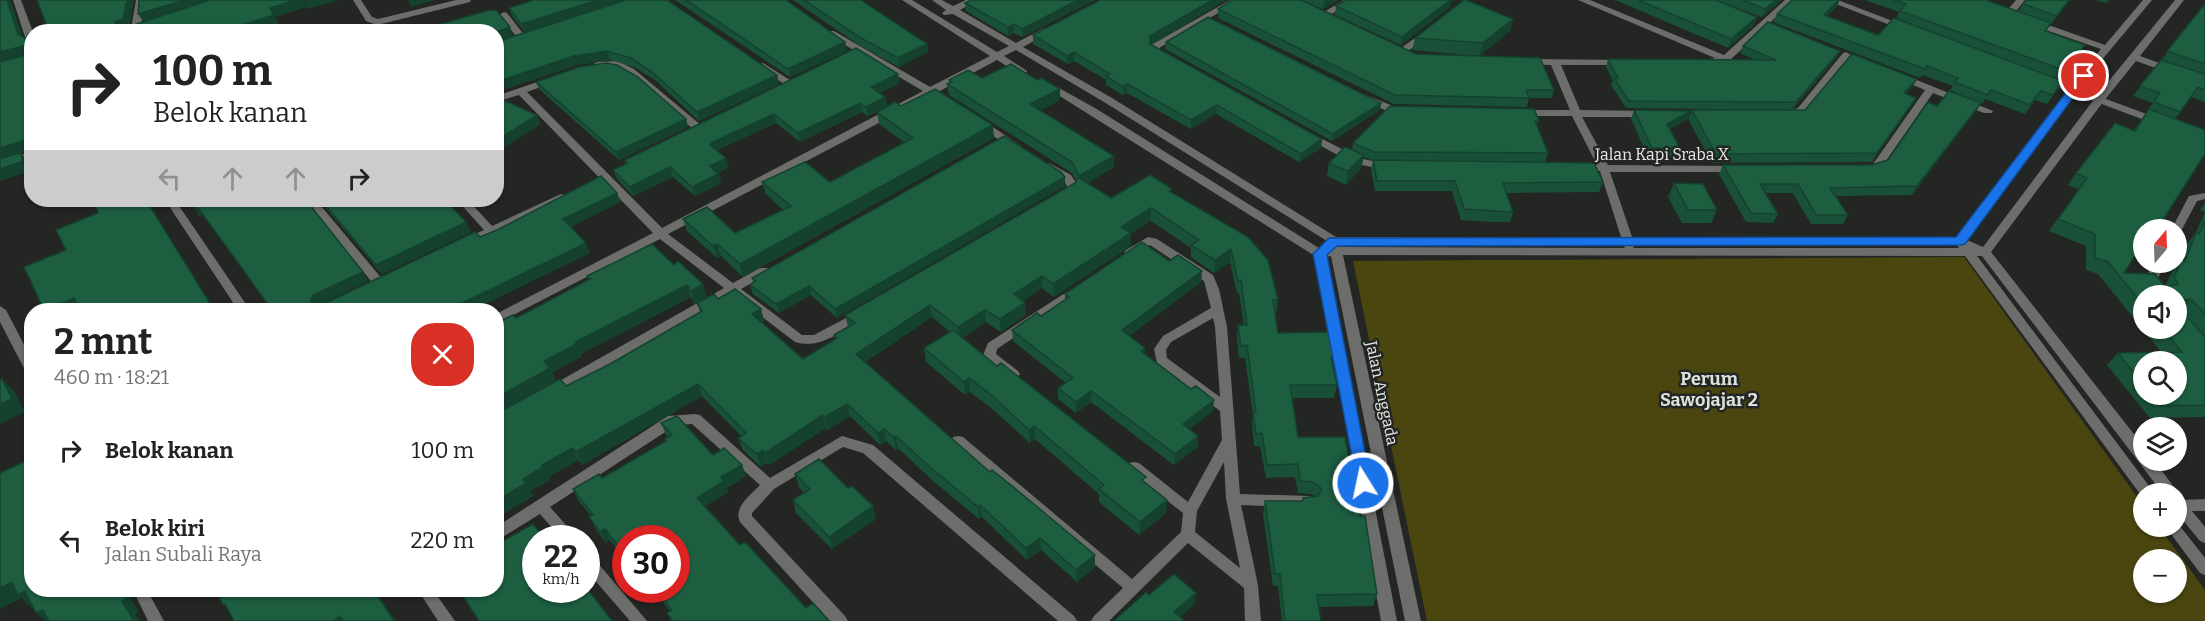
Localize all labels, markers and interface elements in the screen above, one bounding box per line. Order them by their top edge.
text: 100 m [153,46,272,96]
icon: right [54,48,132,126]
pin [2058,50,2109,101]
icon: arrive [2067,59,2100,92]
text: Belok kanan [153,97,307,129]
street label: Jalan Kapi Sraba X [1594,145,1729,164]
icon: left [153,162,186,195]
icon: ahead [216,162,249,195]
icon: ahead [279,162,312,195]
icon: right [342,162,375,195]
north arrow [2133,219,2187,273]
map controls [2133,219,2187,603]
button: sound [2133,285,2187,339]
text: 2 mnt [54,320,153,364]
button: close [411,323,474,386]
street label: Jalan Anggada [1361,338,1402,447]
button: search [2133,351,2187,405]
text: 460 m · 18:21 [54,365,169,389]
district label: Perum Sawojajar 2 [1660,368,1758,411]
button: layers [2133,417,2187,471]
icon: right [54,434,87,467]
text: Belok kanan [105,437,233,464]
text: 100 m [411,437,474,464]
position arrow [1331,451,1395,515]
button: + [2133,483,2187,537]
text: Belok kiri [105,515,205,542]
icon: left [54,524,87,557]
speed limit sign: 30 [612,525,690,603]
text: 220 m [411,527,474,554]
text: 22 [544,539,578,575]
text: Jalan Subali Raya [105,542,262,566]
button: − [2133,549,2187,603]
text: km/h [542,570,580,588]

